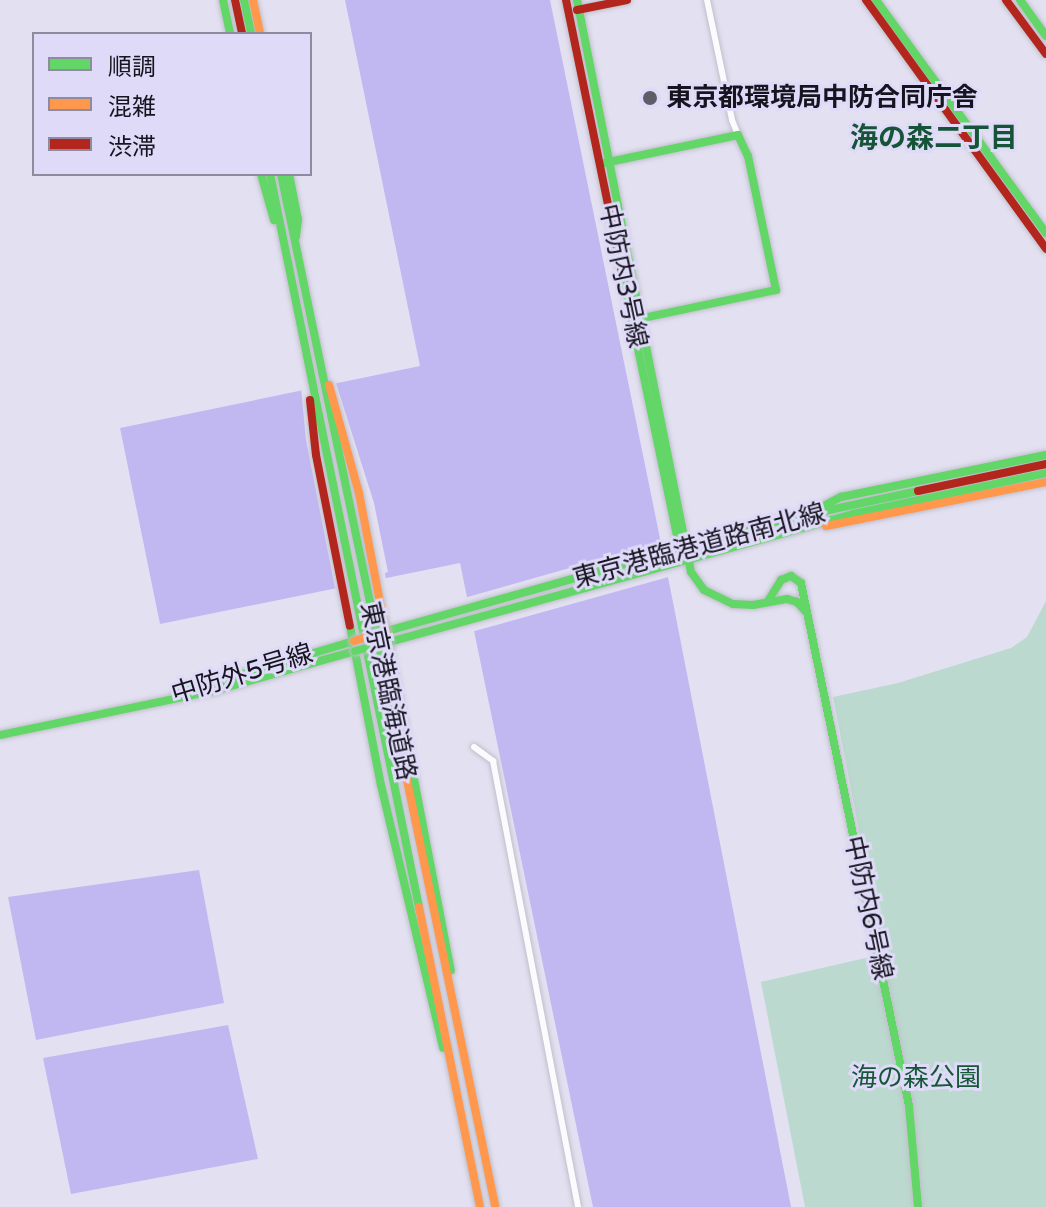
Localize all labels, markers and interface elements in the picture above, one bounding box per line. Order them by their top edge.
legend [32,32,312,176]
text: 順調 [108,53,156,82]
place label: 東京都環境局中防合同庁舎 [666,82,978,114]
marker: 東京都環境局中防合同庁舎 [641,89,659,107]
text: 混雑 [108,93,156,122]
district label: 海の森二丁目 [850,121,1018,155]
text: 渋滞 [108,133,156,162]
street label: 中防内3号線 [593,201,653,351]
street label: 東京港臨港道路南北線 [569,497,829,595]
street label: 東京港臨海道路 [354,599,422,783]
street label: 中防外5号線 [167,638,317,710]
street label: 中防内6号線 [838,833,898,983]
park label: 海の森公園 [851,1062,981,1094]

